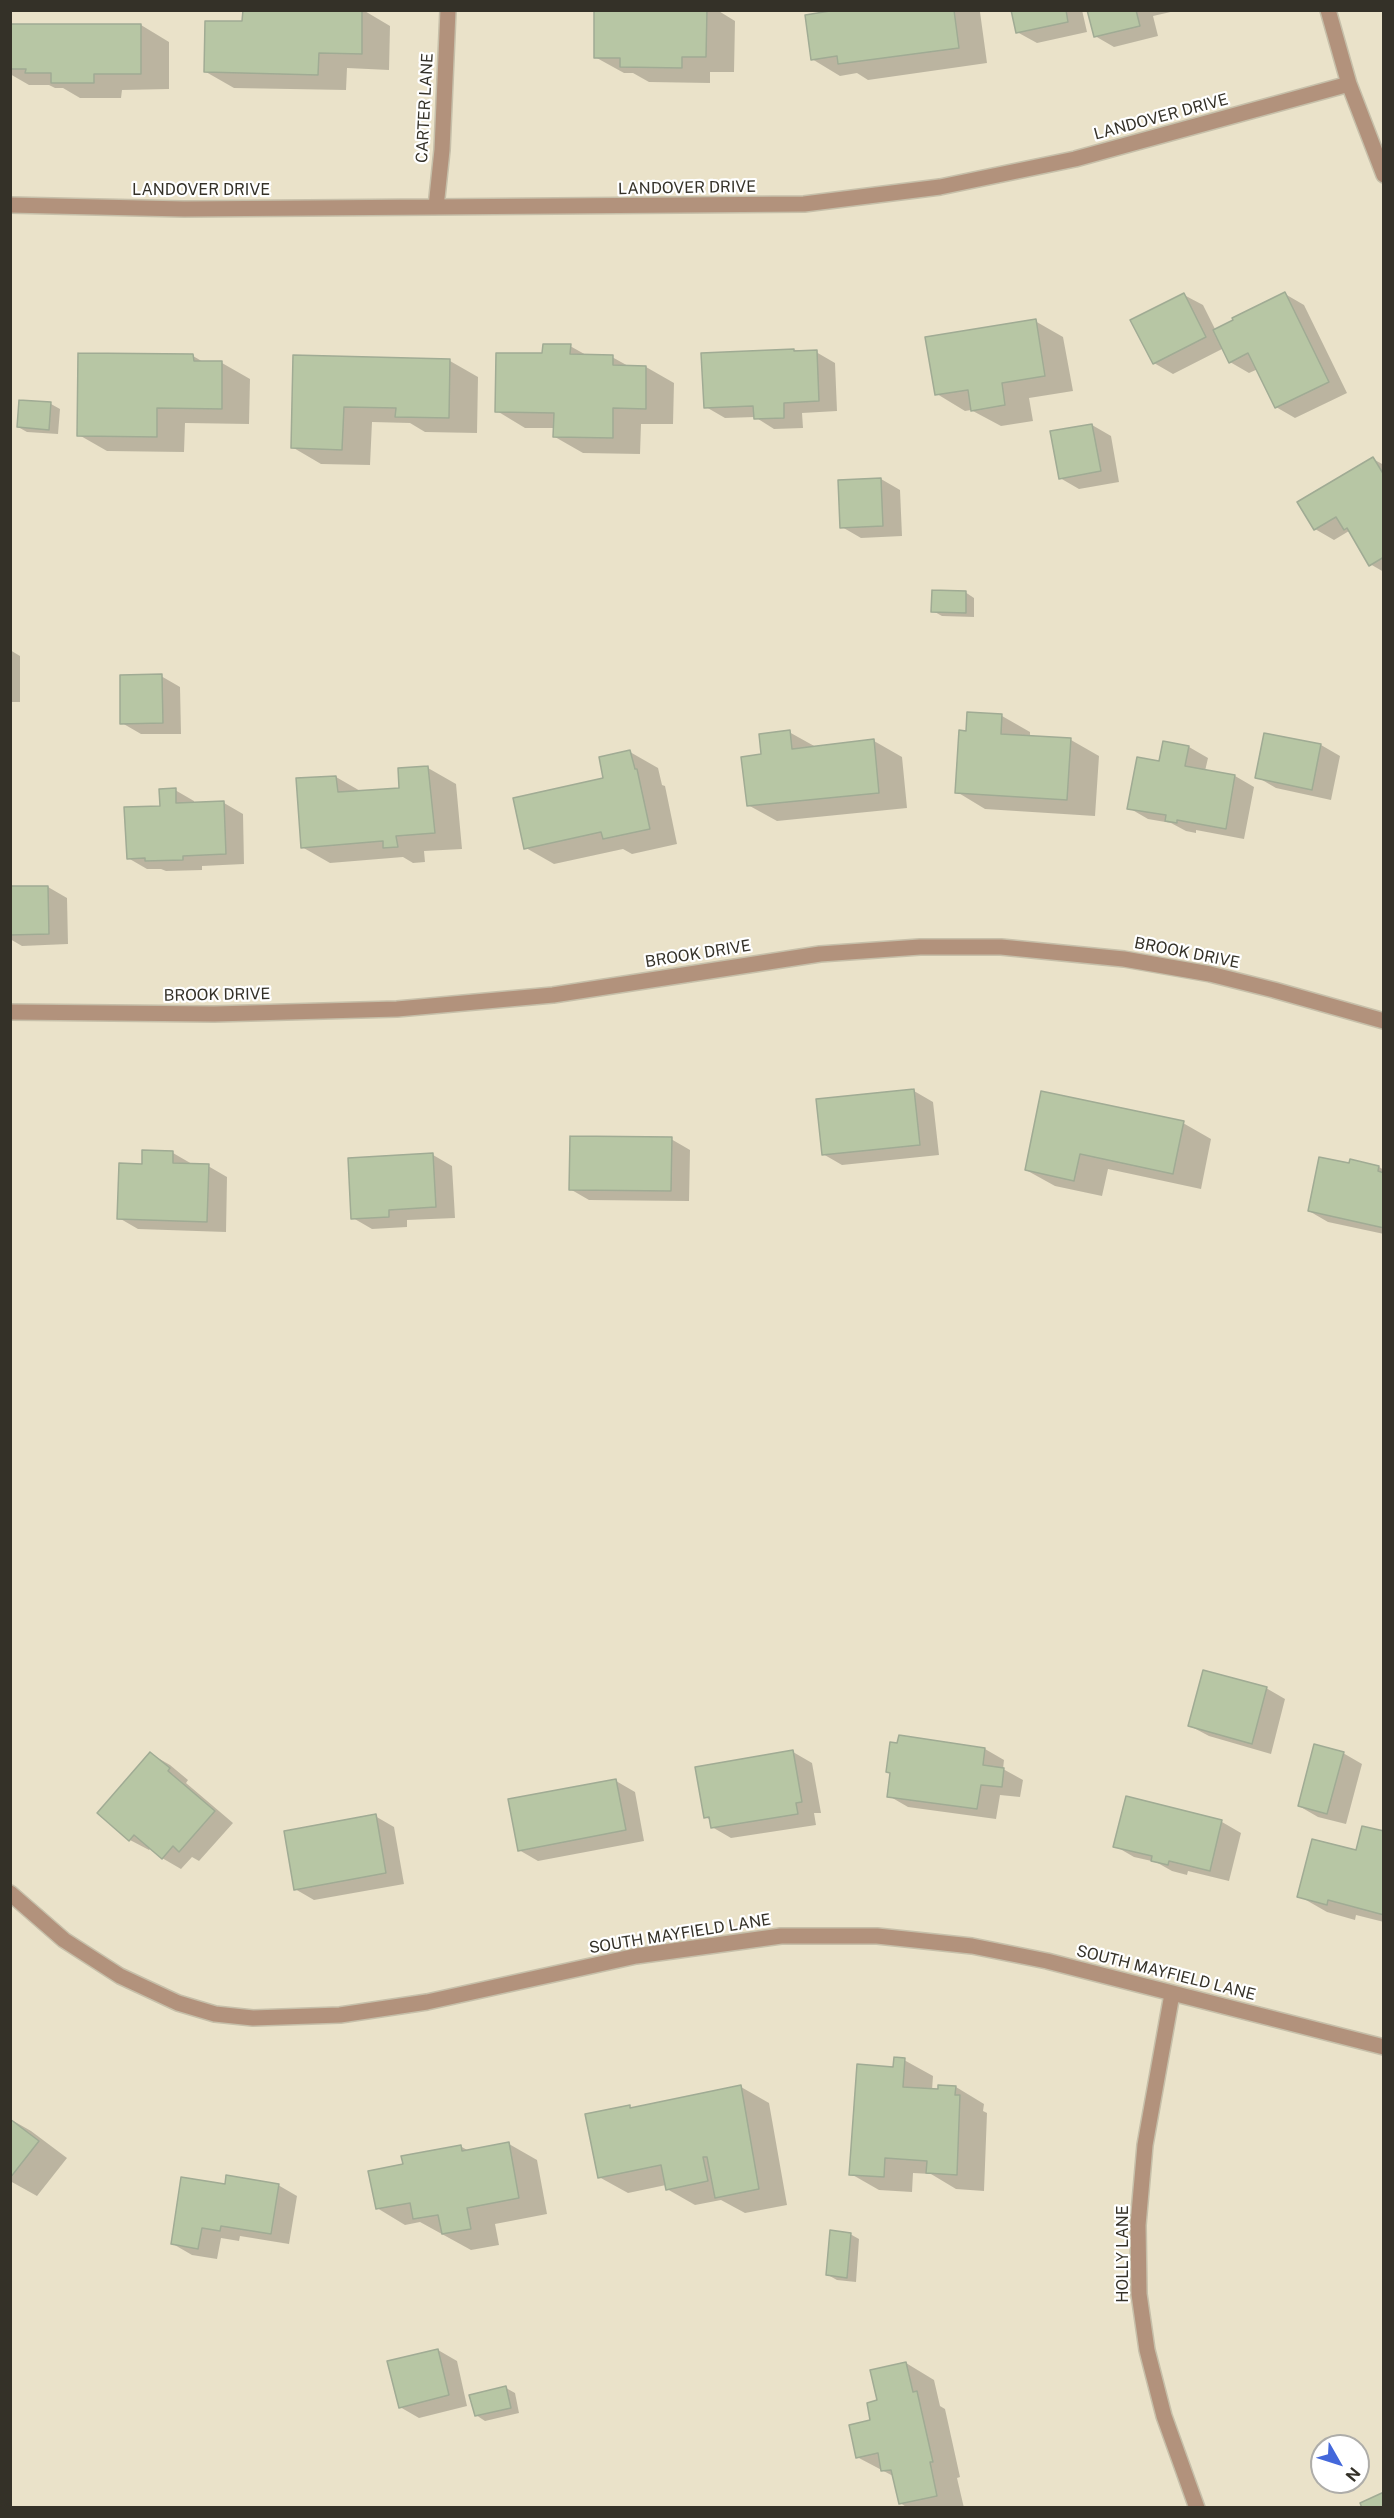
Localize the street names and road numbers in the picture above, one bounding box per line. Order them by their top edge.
street label: CARTER LANE [413,53,437,163]
street label: LANDOVER DRIVE [1092,90,1230,144]
street label: LANDOVER DRIVE [618,177,756,199]
street label: LANDOVER DRIVE [132,180,270,200]
street label: BROOK DRIVE [1133,933,1241,973]
street label: BROOK DRIVE [644,936,752,972]
street label: BROOK DRIVE [163,984,271,1006]
street label: SOUTH MAYFIELD LANE [588,1910,772,1958]
street label: SOUTH MAYFIELD LANE [1074,1941,1258,2005]
street label: HOLLY LANE [1113,2205,1133,2303]

